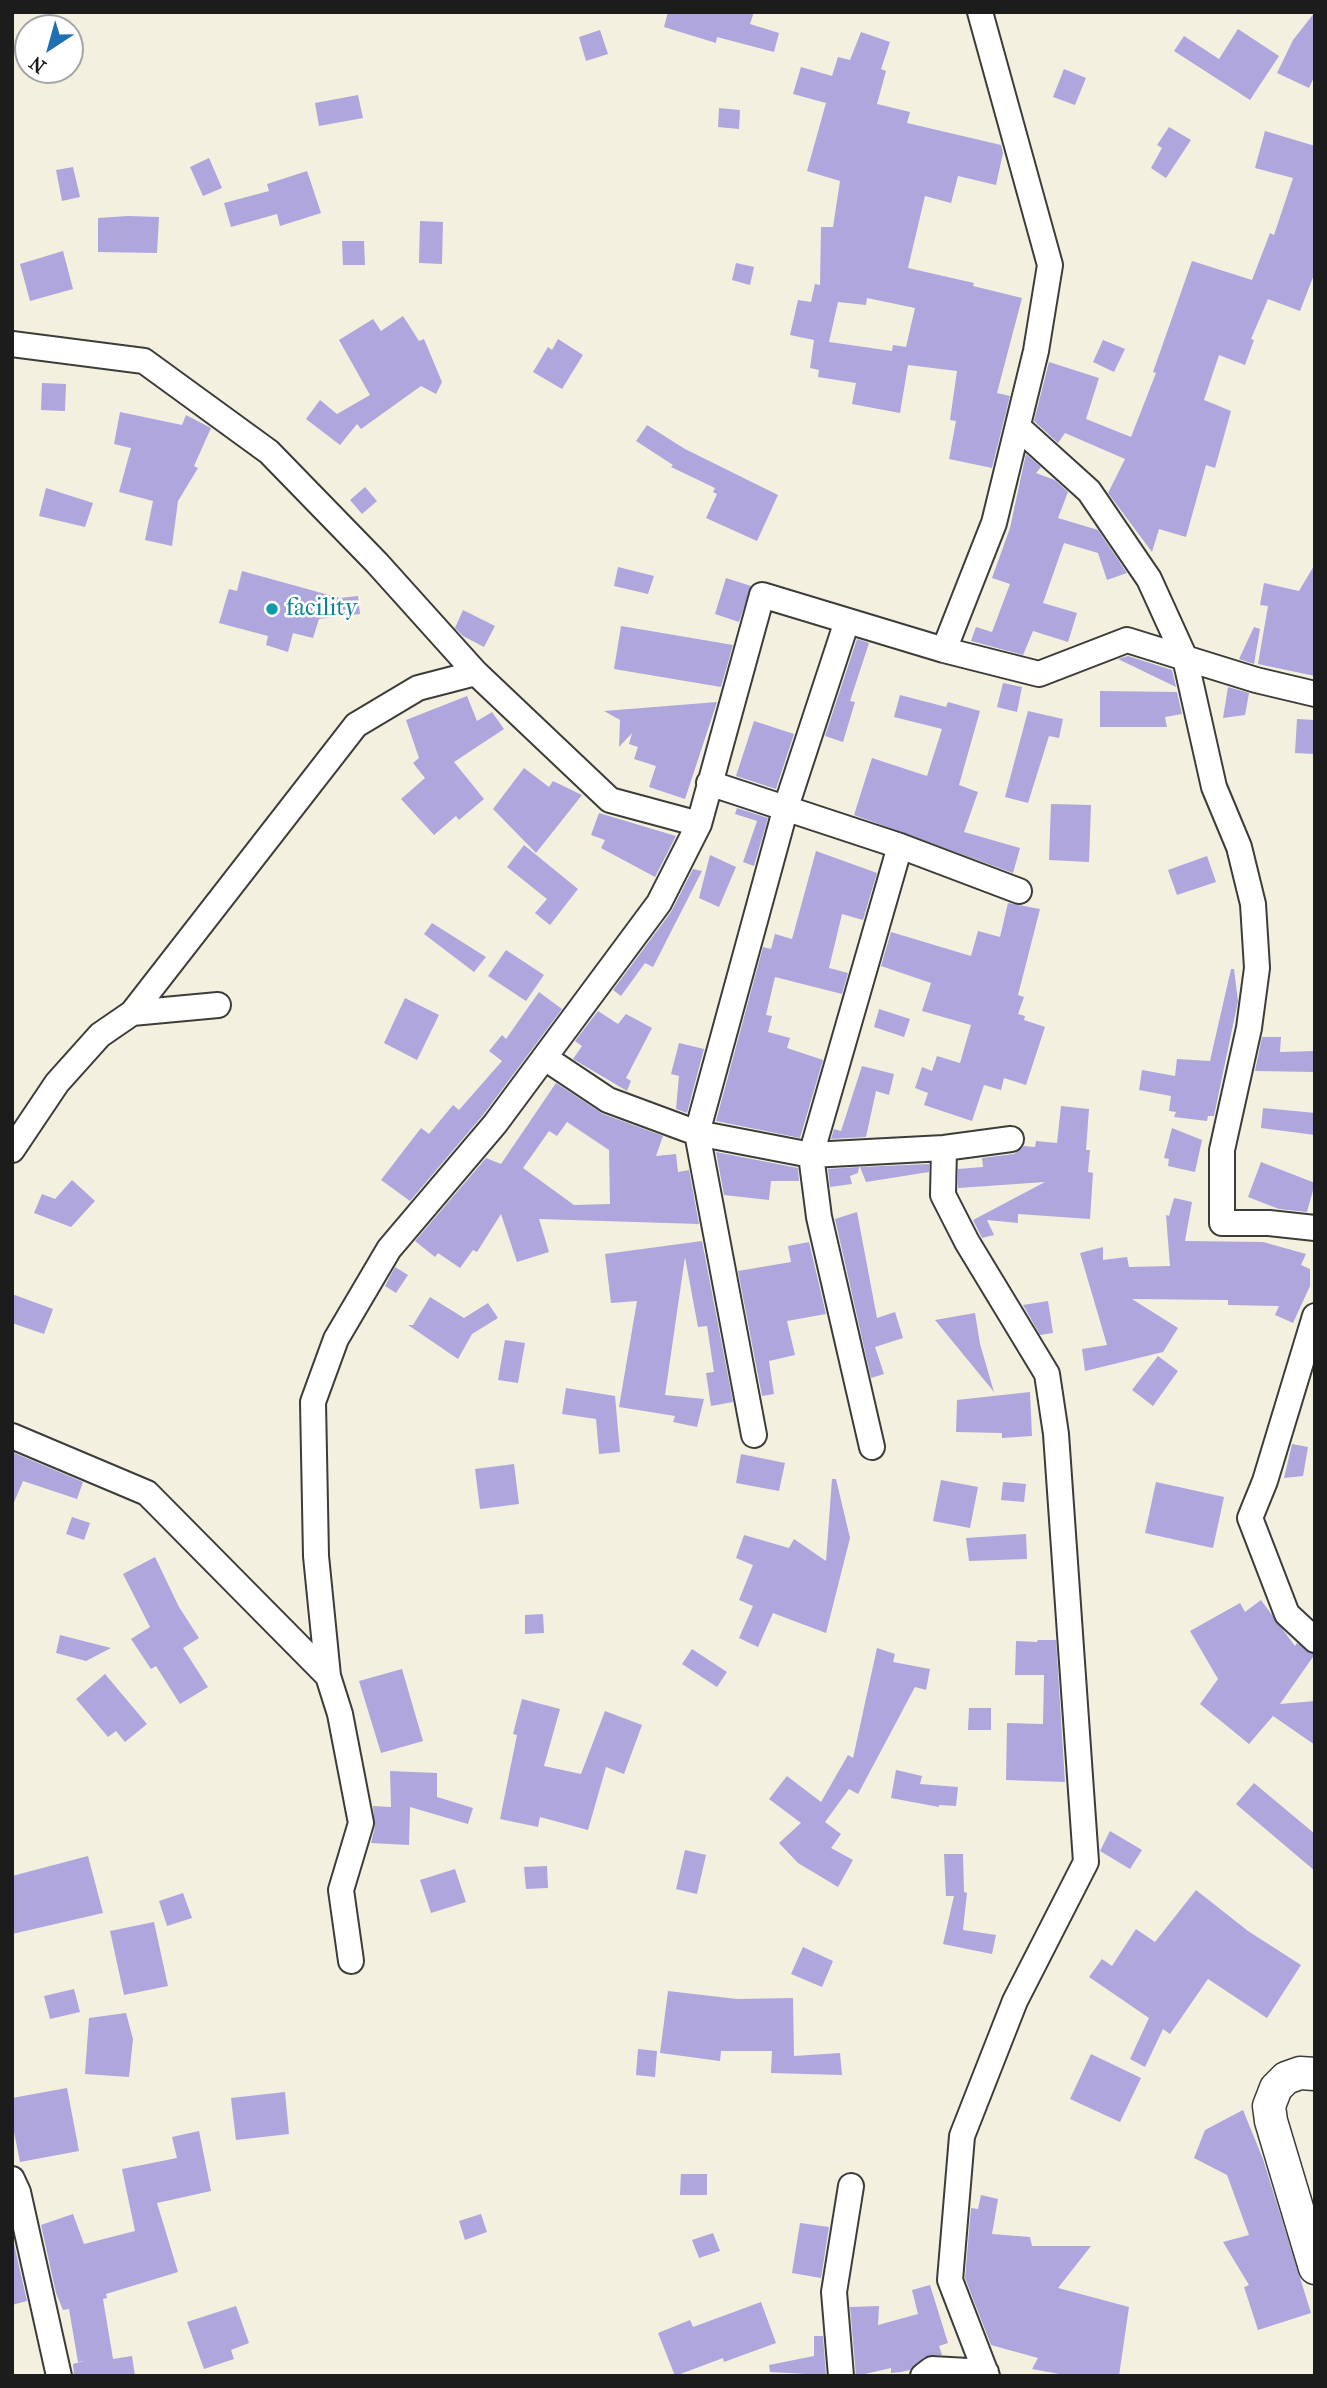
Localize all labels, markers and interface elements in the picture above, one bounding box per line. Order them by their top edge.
north arrow [14,14,84,84]
text: N [26,51,50,78]
place label: facility [286,595,358,623]
marker: facility [264,601,280,617]

